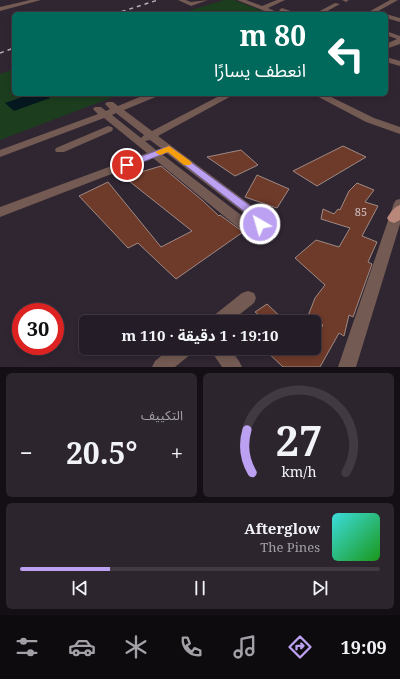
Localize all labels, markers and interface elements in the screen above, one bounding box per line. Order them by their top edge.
text: 80 m [239,16,306,54]
icon: left [320,28,372,80]
text: انعطف يسارًا [214,58,306,82]
pin [110,148,144,182]
icon: arrive [116,154,138,176]
position arrow [239,203,281,245]
house number: 85 [355,204,367,219]
speed limit sign: 30 [12,303,64,355]
text: 19:10 · 1 دقيقة · 110 m [121,325,279,345]
text: التكييف [141,406,183,424]
text: 27 [275,412,322,468]
text: 20.5° [66,432,138,473]
text: − [20,437,33,467]
text: + [171,437,183,467]
text: km/h [281,462,316,481]
text: Afterglow [244,518,320,538]
text: The Pines [260,538,320,556]
icon: previous [69,577,91,599]
icon: pause [189,577,211,599]
icon: next [309,577,331,599]
icon: filters [13,633,41,661]
icon: car [68,633,96,661]
icon: climate [122,633,150,661]
icon: phone [177,633,205,661]
icon: music [231,633,259,661]
icon: directions [286,633,314,661]
text: 19:09 [341,635,387,659]

